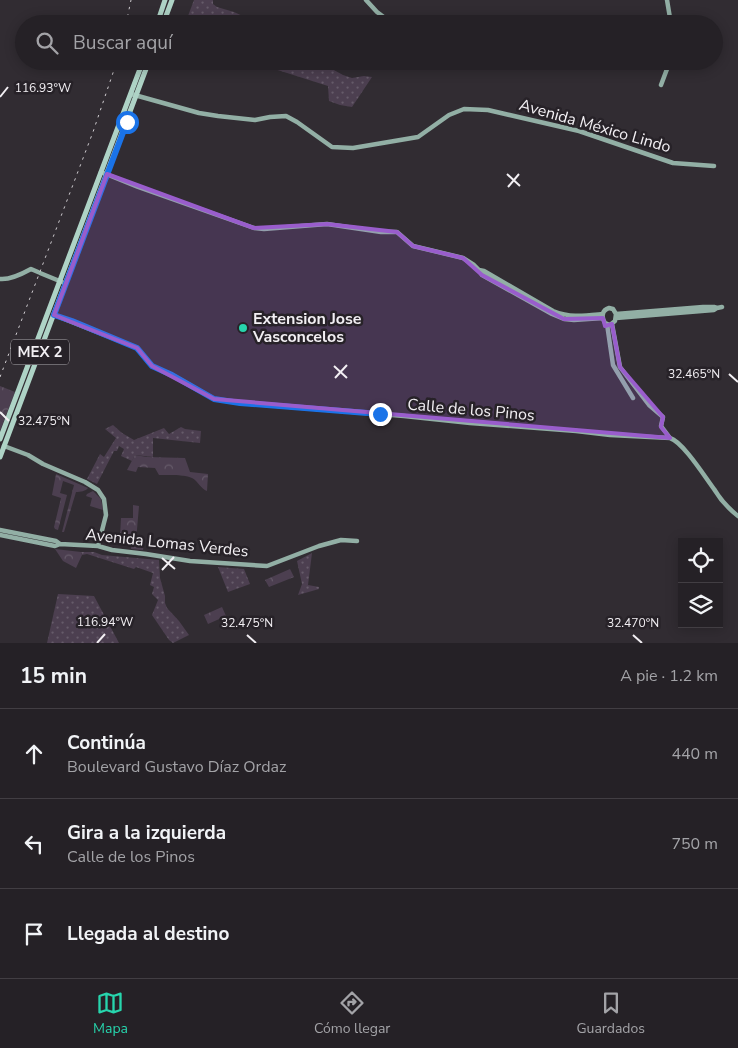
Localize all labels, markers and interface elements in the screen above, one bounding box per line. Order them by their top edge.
search box [15,15,723,70]
icon: search [33,29,61,57]
text: Buscar aquí [73,30,172,56]
text: 116.93°W [15,80,71,96]
street label: Avenida México Lindo [517,94,673,158]
route start [116,111,139,134]
place label: Extension Jose Vasconcelos [252,308,362,348]
marker: Extension Jose Vasconcelos [237,322,249,334]
road number: MEX 2 [11,340,69,364]
text: 32.465°N [668,366,720,382]
street label: Calle de los Pinos [406,393,536,427]
route end [369,403,392,426]
text: 32.475°N [18,413,70,429]
street label: Avenida Lomas Verdes [84,523,250,563]
map controls [678,538,723,628]
button: locate [678,538,723,583]
button: layers [678,583,723,628]
text: 116.94°W [77,614,133,630]
text: 32.475°N [221,615,273,631]
text: 32.470°N [607,615,659,631]
text: 15 min [20,662,87,690]
text: A pie · 1.2 km [620,665,718,687]
text: Continúa [67,730,146,756]
icon: ahead [20,740,48,768]
text: 440 m [671,743,718,765]
text: Boulevard Gustavo Díaz Ordaz [67,756,286,778]
text: Gira a la izquierda [67,820,226,846]
icon: left [20,830,48,858]
text: 750 m [671,833,718,855]
text: Calle de los Pinos [67,846,195,868]
icon: arrive [20,920,48,948]
text: Llegada al destino [67,921,229,947]
tab: Mapa [93,989,128,1038]
tab: Cómo llegar [314,989,390,1038]
tab: Guardados [576,989,645,1038]

